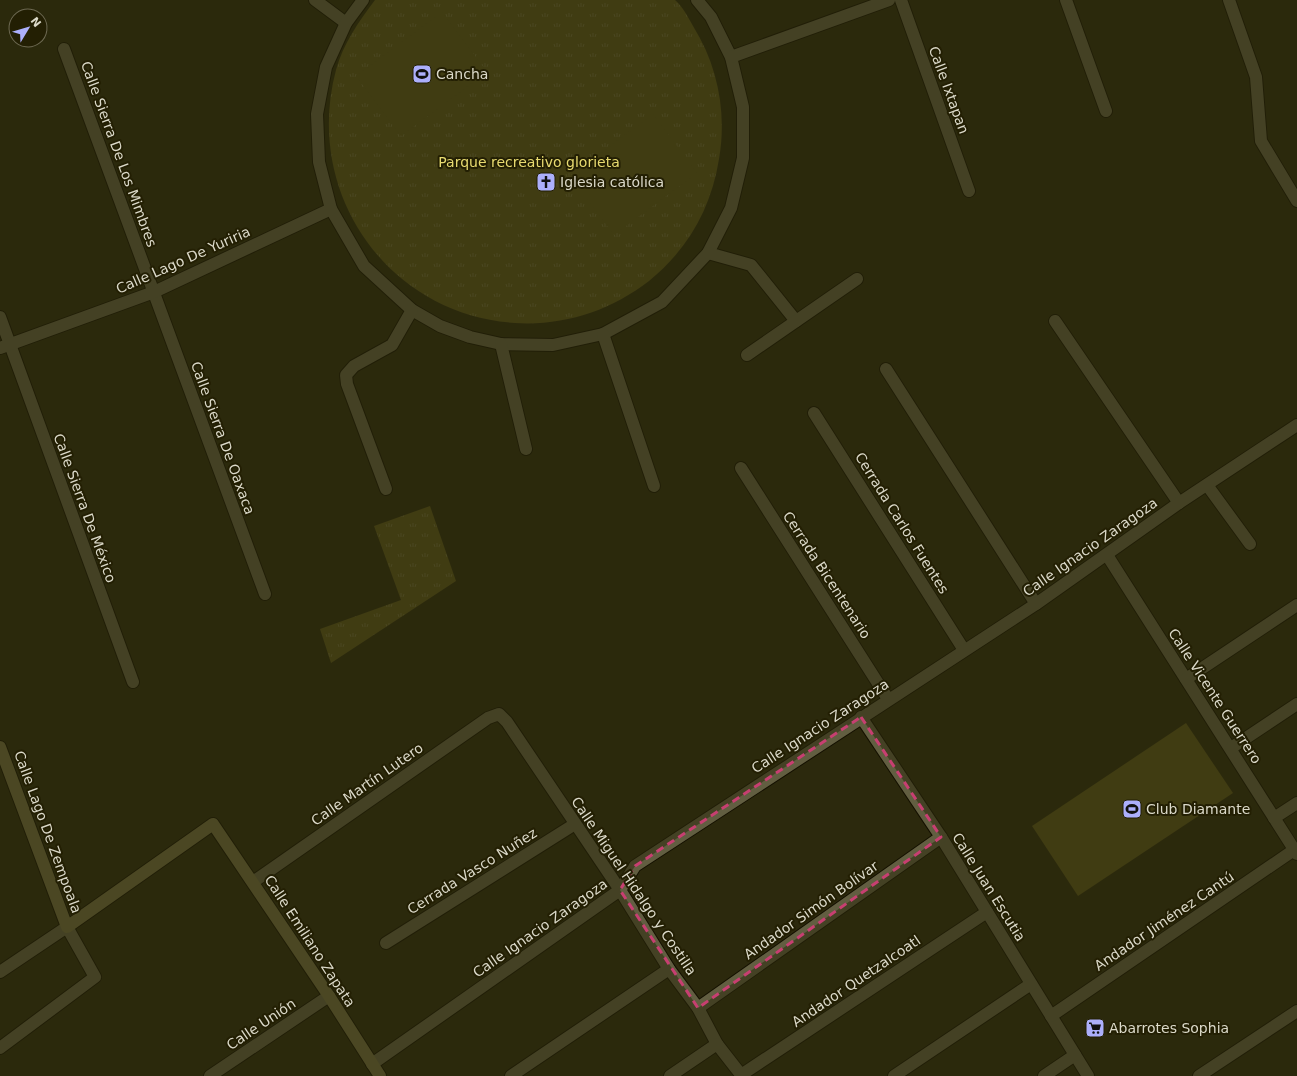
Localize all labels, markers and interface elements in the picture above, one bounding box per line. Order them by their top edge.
north arrow [8,8,48,48]
text: N [28,15,43,30]
street label: Calle Ixtapan [926,44,972,136]
street label: Calle Sierra De Los Mimbres [78,59,160,249]
sports icon: Cancha [411,63,433,85]
place label: Cancha [436,66,488,82]
park label: Parque recreativo glorieta [438,154,620,170]
church icon: Iglesia católica [535,171,557,193]
place label: Iglesia católica [560,174,664,190]
street label: Calle Lago De Yuriria [114,223,252,297]
street label: Calle Sierra De Oaxaca [188,359,258,517]
street label: Calle Sierra De México [51,431,119,585]
street label: Cerrada Carlos Fuentes [852,449,952,597]
street label: Calle Ignacio Zaragoza [1020,495,1160,599]
street label: Cerrada Bicentenario [780,508,874,642]
street label: Calle Vicente Guerrero [1165,625,1265,767]
street label: Calle Ignacio Zaragoza [748,676,892,776]
street label: Calle Martín Lutero [308,739,426,829]
street label: Calle Lago De Zempoala [11,749,85,915]
street label: Calle Miguel Hidalgo y Costilla [568,794,700,978]
sports icon: Club Diamante [1121,798,1143,820]
place label: Club Diamante [1146,801,1250,817]
street label: Cerrada Vasco Nuñez [404,825,540,917]
street label: Calle Juan Escutia [949,830,1029,944]
street label: Andador Simón Bolívar [741,857,882,963]
street label: Andador Jiménez Cantú [1091,868,1237,974]
street label: Calle Emiliano Zapata [261,872,359,1010]
street label: Calle Ignacio Zaragoza [470,876,610,980]
street label: Andador Quetzalcoatl [789,932,923,1030]
street label: Calle Unión [224,995,298,1053]
supermarket icon: Abarrotes Sophia [1084,1017,1106,1039]
place label: Abarrotes Sophia [1109,1020,1229,1036]

